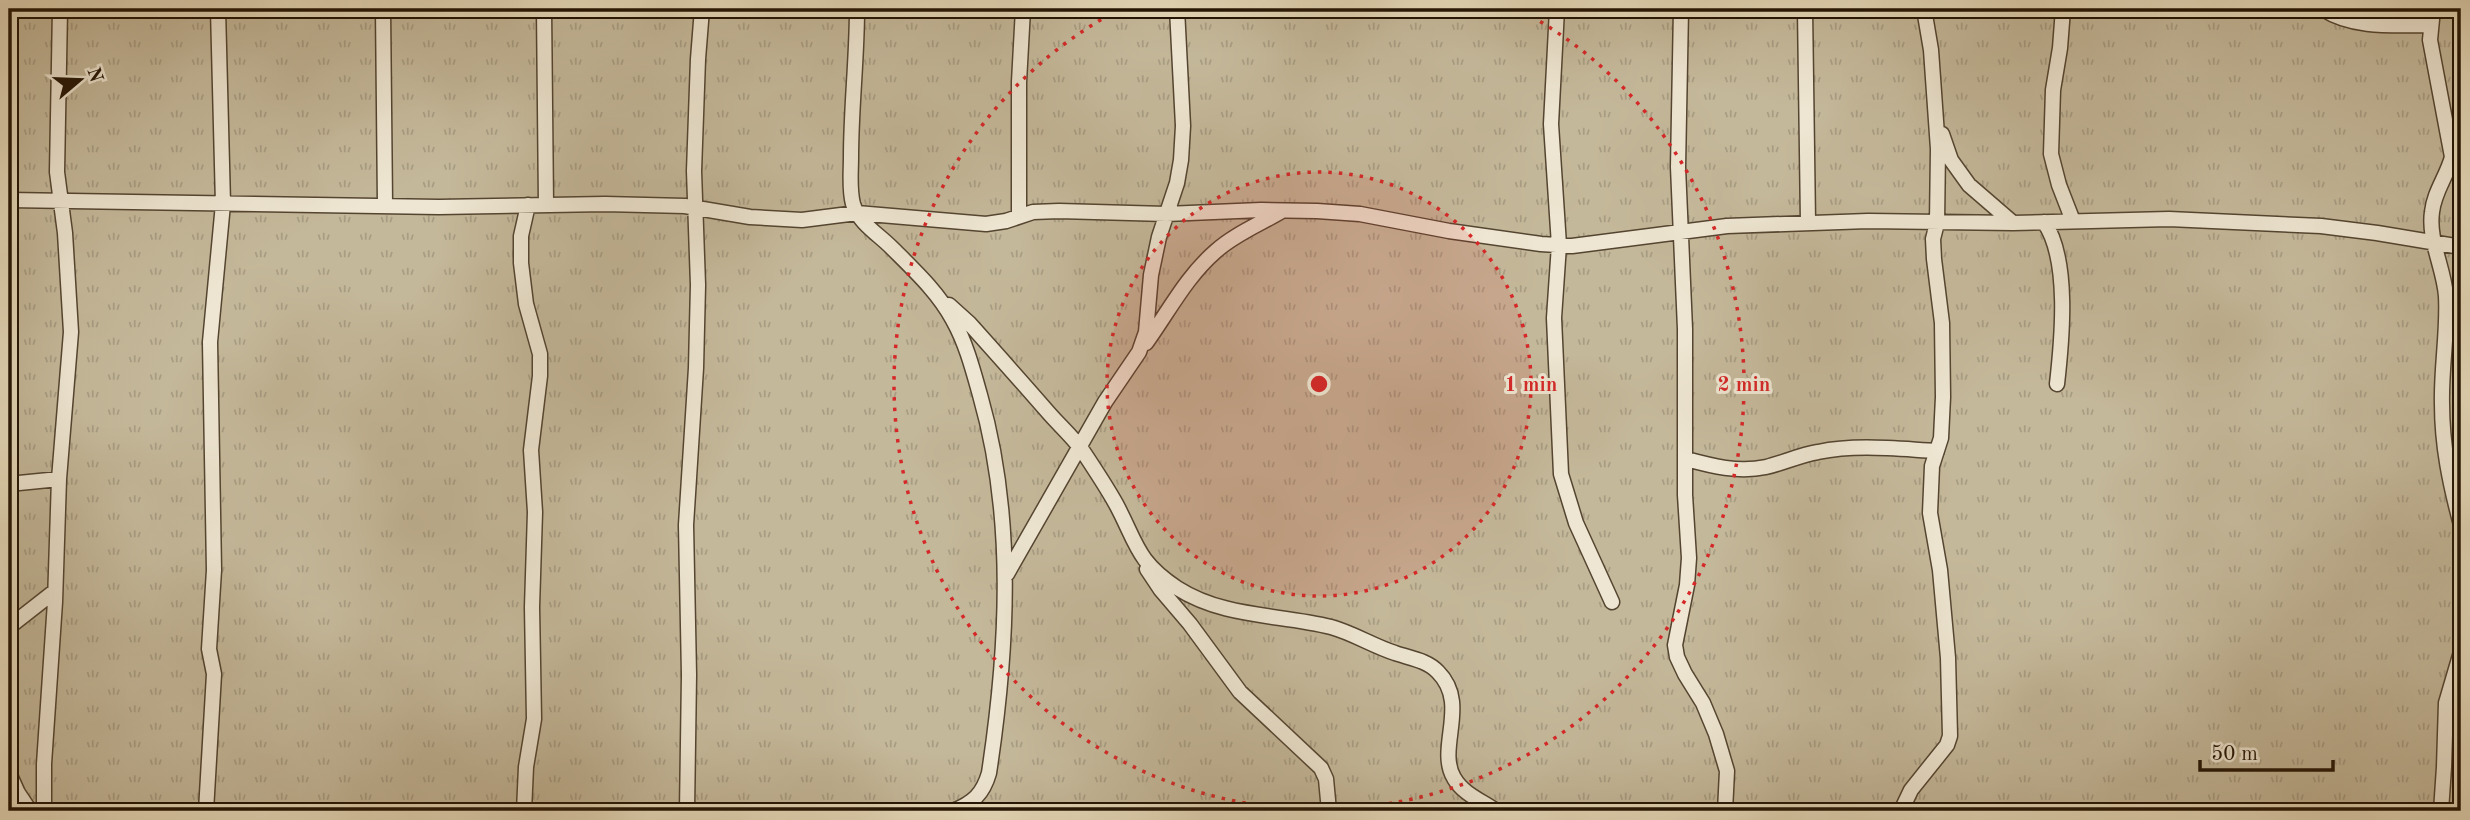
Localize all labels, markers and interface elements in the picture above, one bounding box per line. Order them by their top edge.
north arrow [46,46,116,116]
text: N [82,65,105,86]
centre of rings [1307,372,1331,396]
text: 1 min [1505,375,1557,396]
text: 2 min [1718,375,1770,396]
scale bar [2200,729,2334,773]
text: 50 m [2211,744,2258,765]

